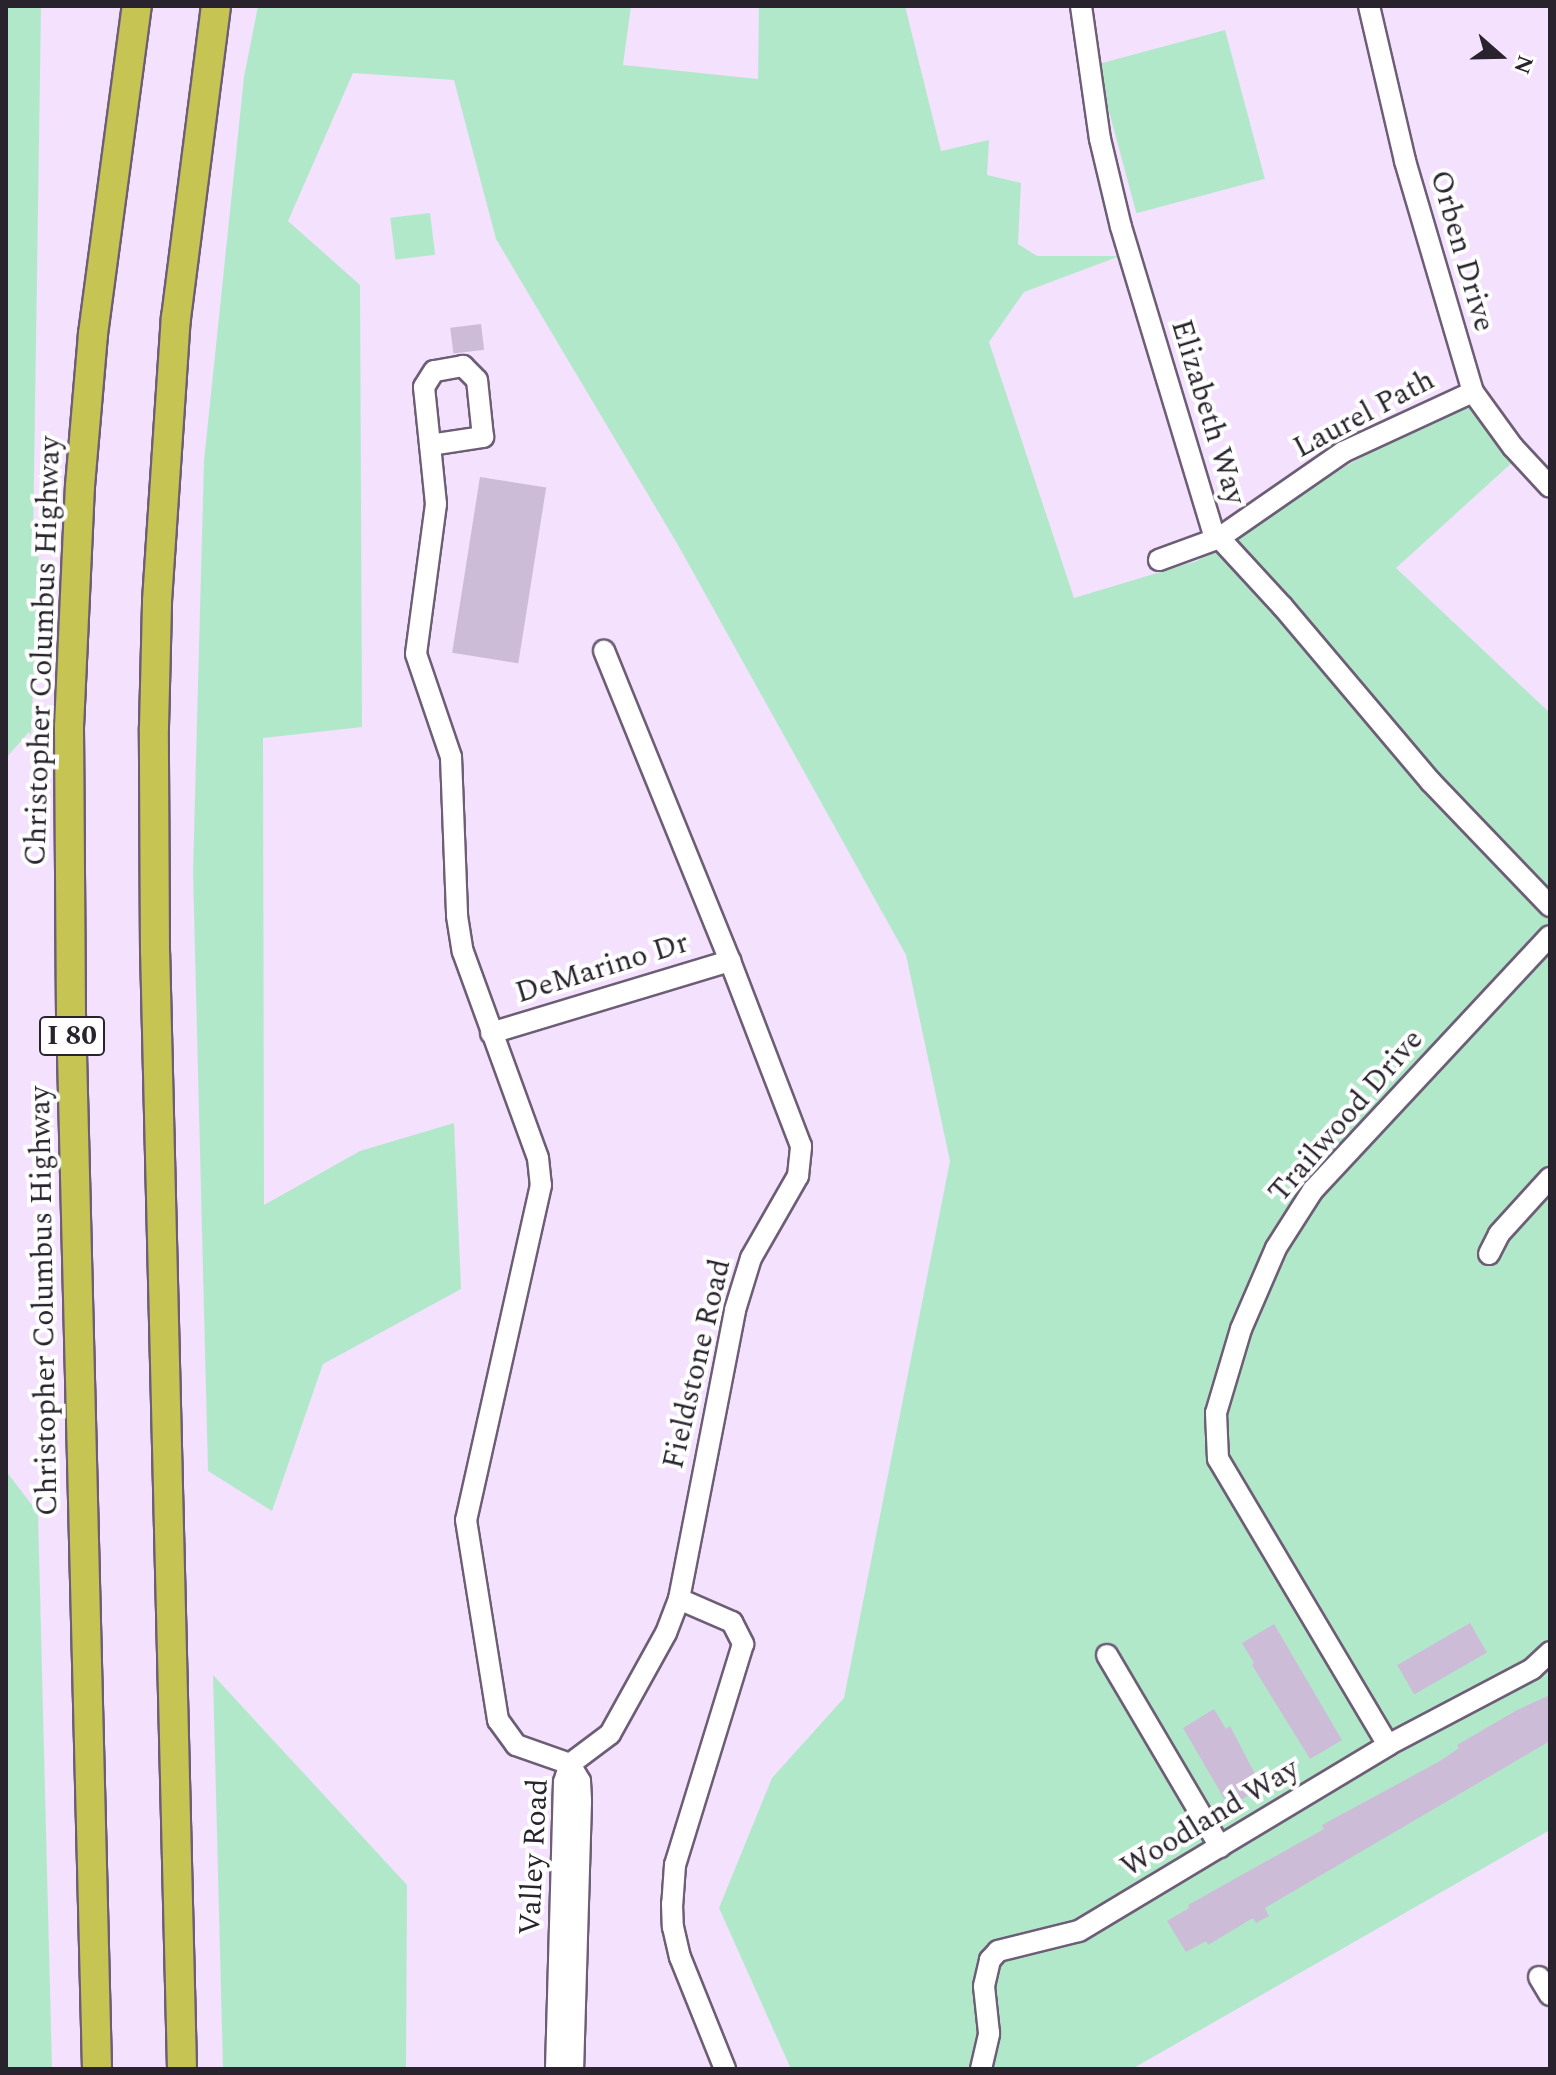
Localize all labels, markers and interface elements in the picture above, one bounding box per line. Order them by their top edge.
north arrow [1460,16,1540,96]
text: N [1504,50,1542,78]
street label: Orben Drive [1422,166,1502,336]
street label: Elizabeth Way [1163,315,1253,509]
street label: Laurel Path [1287,362,1441,466]
street label: Christopher Columbus Highway [18,435,68,867]
street label: DeMarino Dr [511,925,693,1011]
road number: I 80 [38,1012,106,1060]
street label: Trailwood Drive [1261,1022,1431,1210]
street label: Christopher Columbus Highway [22,1086,66,1516]
street label: Fieldstone Road [655,1256,739,1472]
street label: Woodland Way [1114,1751,1306,1885]
street label: Valley Road [512,1778,556,1936]

